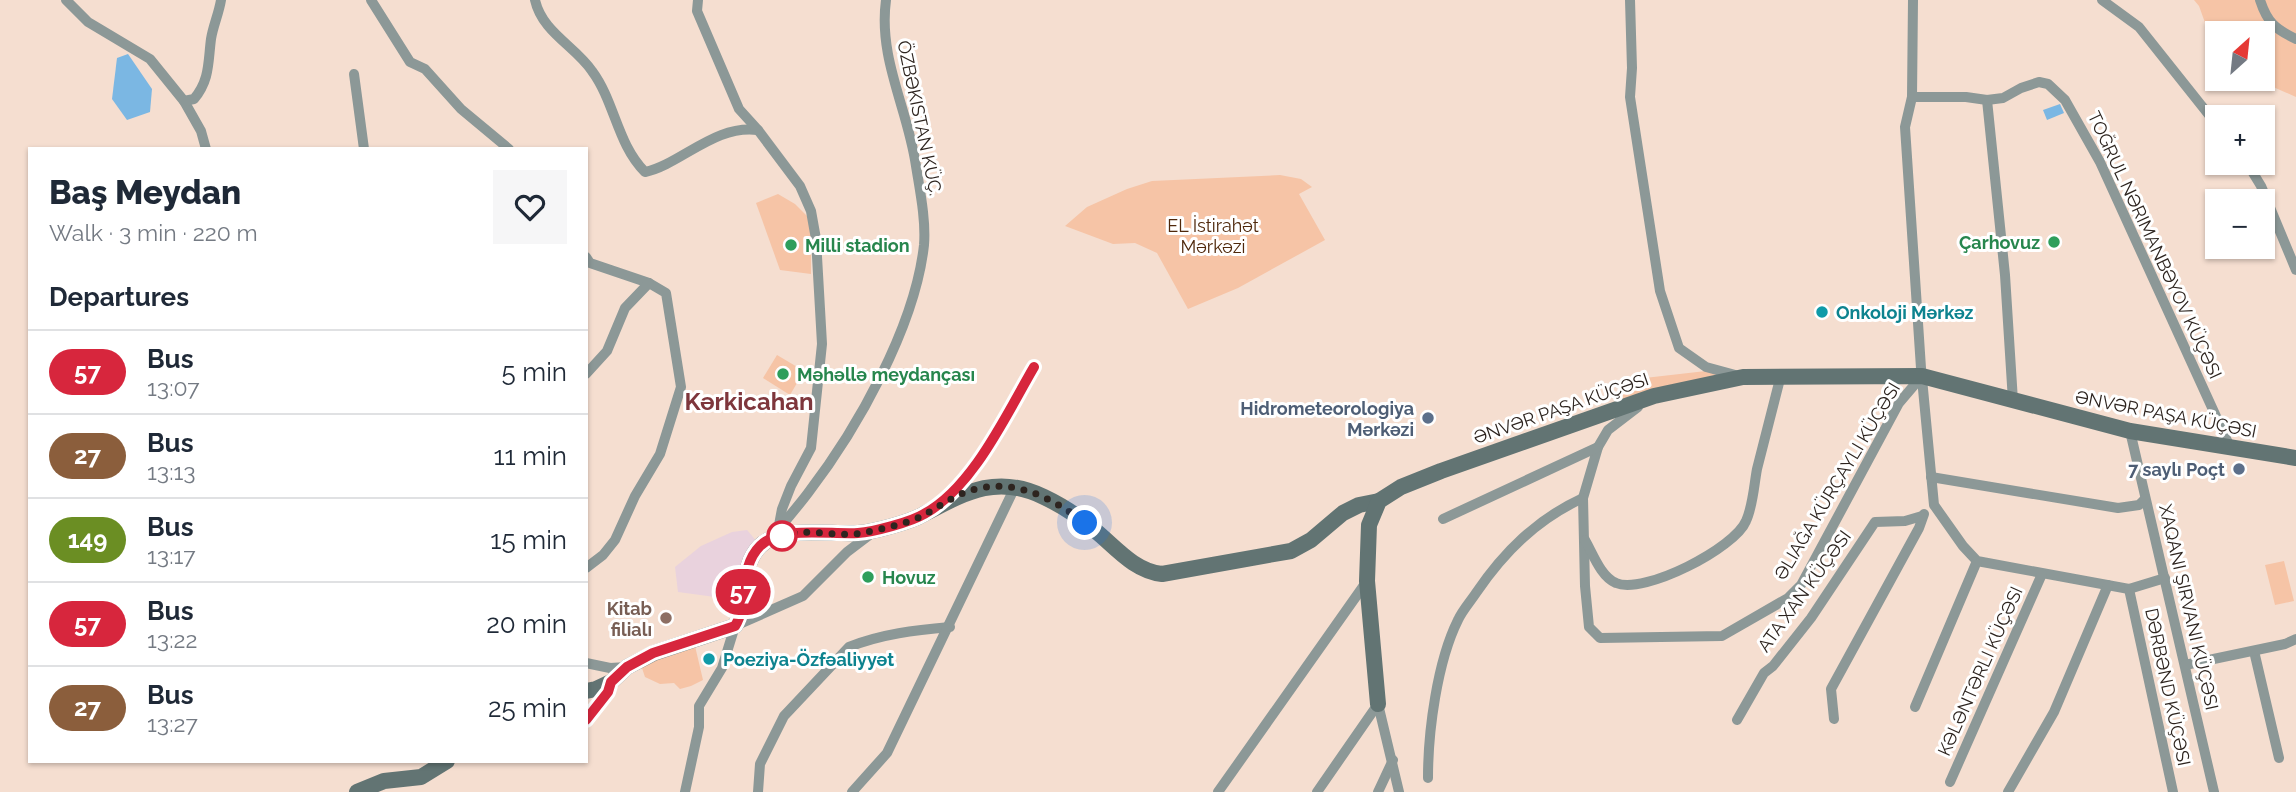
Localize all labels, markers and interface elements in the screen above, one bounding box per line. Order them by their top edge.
north arrow [2205,21,2275,91]
map controls [2205,21,2275,259]
street label: ÖZBƏKISTAN KÜÇ. [893,39,947,197]
button: + [2205,105,2275,175]
street label: TOĞRUL NƏRIMANBƏYOV KÜÇƏSI [2084,107,2227,382]
button: heart [493,170,567,244]
text: Baş Meydan [49,173,241,212]
button: − [2205,189,2275,259]
park label: EL İstirahət Mərkəzi [1167,215,1259,257]
text: Walk · 3 min · 220 m [49,219,258,246]
place label: Çarhovuz [1959,232,2040,253]
marker: Çarhovuz [2046,234,2062,250]
place label: Milli stadion [805,235,910,256]
marker: Milli stadion [783,237,799,253]
text: Departures [49,282,189,312]
place label: Onkoloji Mərkəz [1836,302,1974,323]
marker: Onkoloji Mərkəz [1814,304,1830,320]
text: Bus [147,344,194,374]
text: 57 [74,357,101,386]
text: 5 min [501,357,567,387]
place label: Məhəllə meydançası [797,364,975,385]
marker: Məhəllə meydançası [775,366,791,382]
street label: ƏNVƏR PAŞA KÜÇƏSI [1471,368,1651,448]
text: 13:07 [147,374,200,401]
street label: ƏLIAĞA KÜRÇAYLI KÜÇƏSI [1769,378,1904,583]
street label: ƏNVƏR PAŞA KÜÇƏSI [2074,386,2258,442]
district label: Kərkicahan [685,387,813,416]
place label: Hidrometeorologiya Mərkəzi [1240,398,1414,440]
marker: Hidrometeorologiya Mərkəzi [1420,410,1436,426]
text: Bus [147,428,194,458]
text: 27 [74,441,101,470]
text: 11 min [493,441,567,471]
text: 13:13 [147,458,196,485]
place label: 7 saylı Poçt [2128,459,2225,480]
marker: 7 saylı Poçt [2231,461,2247,477]
street label: XAQANI ŞIRVANI KÜÇƏSI [2155,502,2223,712]
your location [1067,505,1102,540]
text: Bus [147,512,194,542]
unlabelled marker [767,521,797,551]
text: 149 [68,525,107,554]
text: 15 min [490,525,567,555]
street label: ATA XAN KÜÇƏSI [1753,526,1855,656]
text: 13:17 [147,542,195,569]
place label: Hovuz [882,567,936,588]
line badge: 57 [712,569,774,615]
marker: Hovuz [860,569,876,585]
text: 57 [730,577,756,606]
street label: KƏLƏNTƏRLI KÜÇƏSI [1933,583,2027,759]
text: Bus [147,596,194,626]
place label: Kitab filialı [607,598,652,640]
street label: DƏRBƏND KÜÇƏSI [2141,606,2195,768]
text: 57 [74,609,101,638]
text: 20 min [486,609,567,639]
marker: Kitab filialı [658,610,674,626]
text: 13:22 [147,626,197,653]
place label: Poeziya-Özfəaliyyət [723,648,894,670]
marker: Poeziya-Özfəaliyyət [701,651,717,667]
text: Bus [147,680,194,710]
text: 27 [74,693,101,722]
text: 25 min [488,693,567,723]
text: 13:27 [147,710,198,737]

